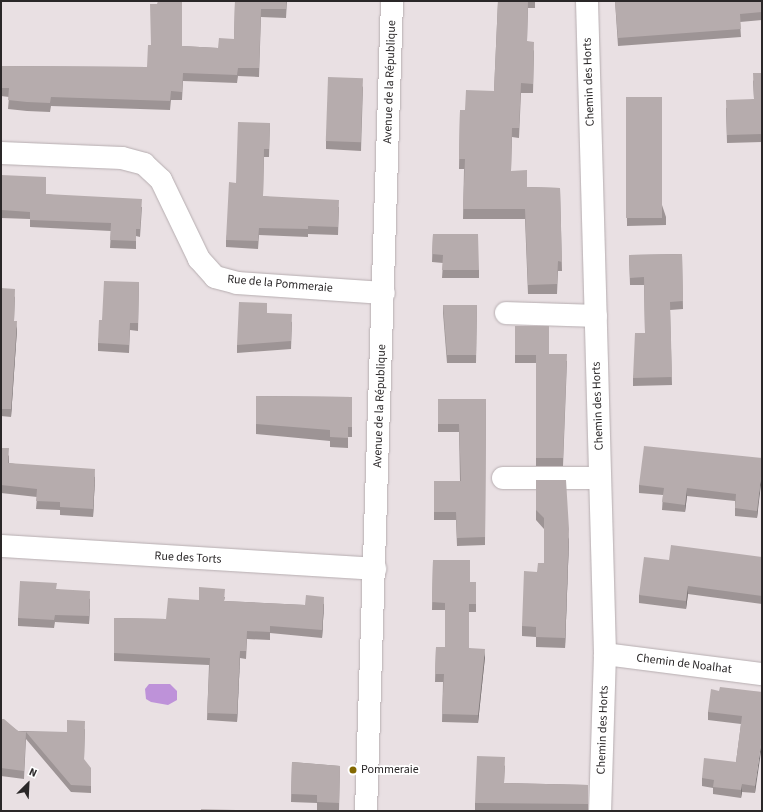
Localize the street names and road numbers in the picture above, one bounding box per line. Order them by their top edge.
street label: Avenue de la République [381,20,399,144]
street label: Chemin des Horts [580,37,598,127]
street label: Rue de la Pommeraie [227,272,333,296]
street label: Avenue de la République [371,344,389,468]
street label: Chemin des Horts [589,361,607,451]
street label: Rue des Torts [154,549,222,567]
street label: Chemin de Noalhat [636,651,732,677]
street label: Chemin des Horts [594,685,612,775]

